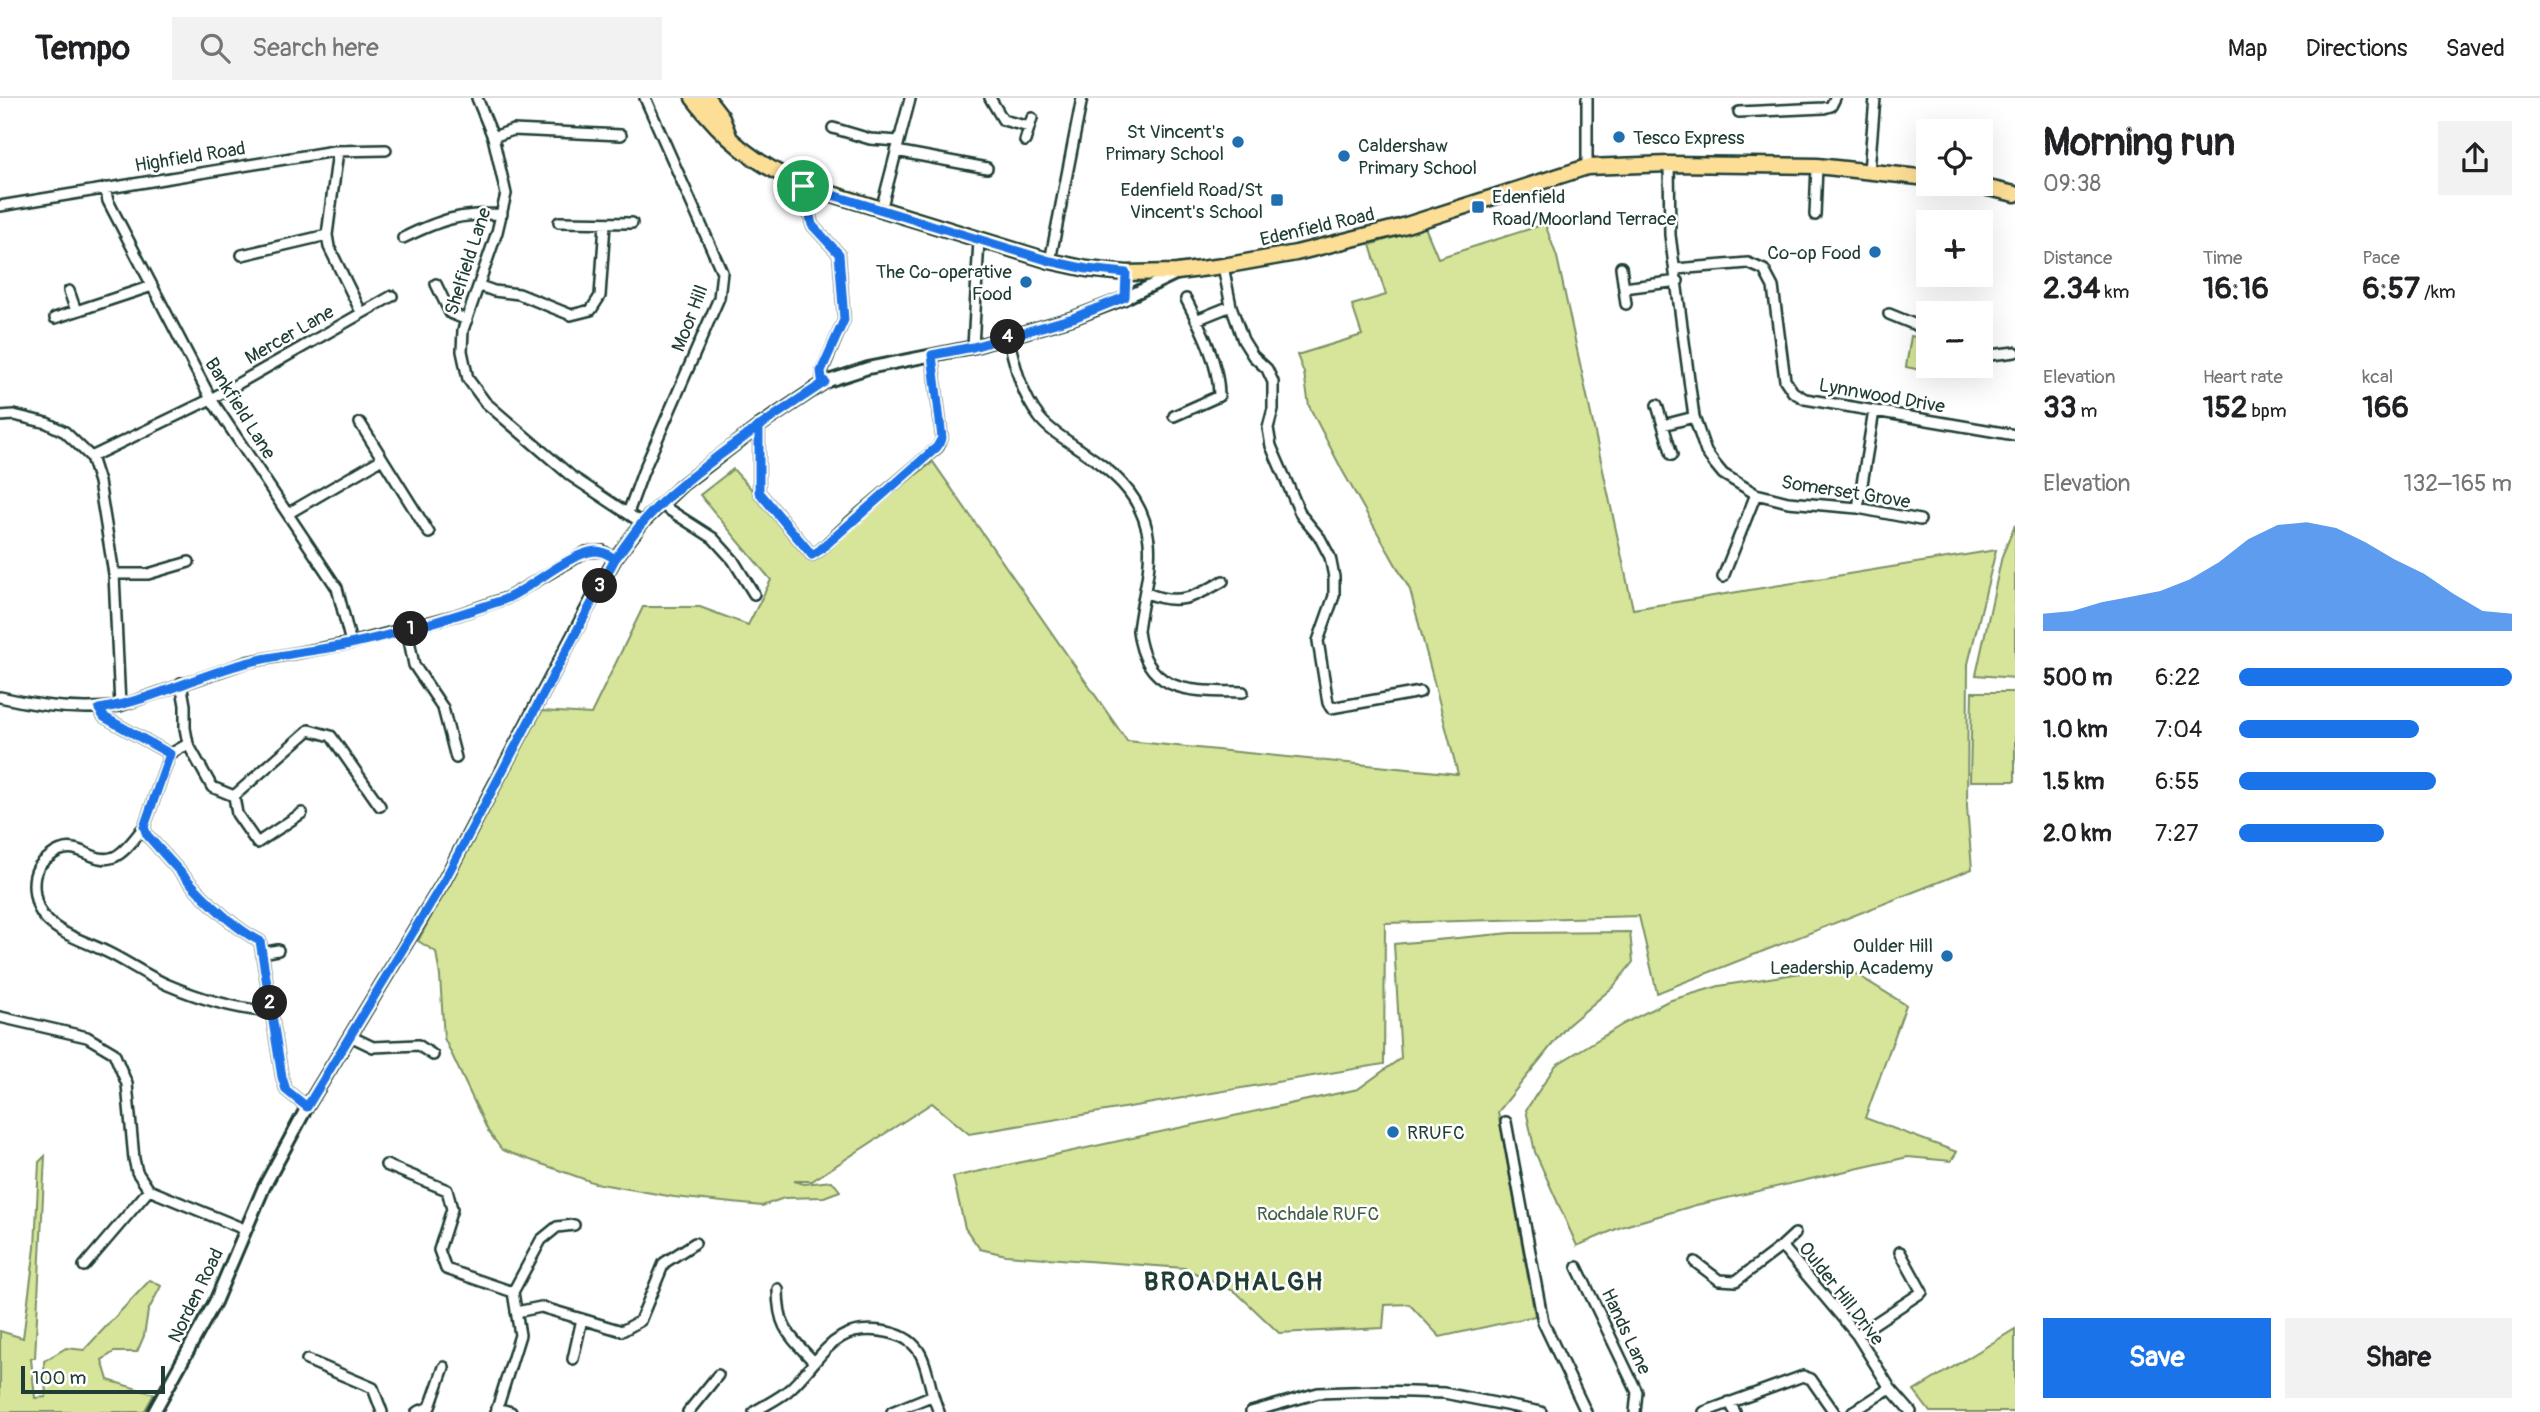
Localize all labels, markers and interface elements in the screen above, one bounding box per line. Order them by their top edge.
search box [172,17,662,80]
text: Tempo [35,28,130,69]
icon: search [196,29,234,67]
text: Search here [252,32,379,64]
text: Map [2228,34,2268,63]
text: Directions [2306,34,2407,63]
text: Saved [2445,34,2505,63]
map controls [1916,119,1993,378]
button: locate [1916,119,1993,196]
text: Morning run [2043,119,2235,167]
place label: St Vincent's Primary School [1105,120,1224,166]
button: share [2438,121,2512,195]
place label: Tesco Express [1633,126,1745,150]
marker: Tesco Express [1611,129,1627,145]
marker: St Vincent's Primary School [1230,134,1246,150]
place label: Caldershaw Primary School [1358,134,1477,180]
street label: Highfield Road [133,136,247,178]
marker: Caldershaw Primary School [1336,148,1352,164]
pin [773,156,833,216]
icon: arrive [784,167,822,205]
text: 09:38 [2043,169,2101,198]
place label: Edenfield Road/St Vincent's School [1121,178,1263,224]
place label: Edenfield Road/Moorland Terrace [1492,185,1677,231]
marker: Edenfield Road/St Vincent's School [1269,192,1285,208]
marker: Edenfield Road/Moorland Terrace [1470,199,1486,215]
street label: Edenfield Road [1258,202,1377,252]
street label: Shelfield Lane [439,204,497,318]
button: + [1916,210,1993,287]
place label: Co-op Food [1767,241,1861,265]
marker: Co-op Food [1867,244,1883,260]
text: Distance [2043,246,2112,270]
text: Time [2203,246,2242,270]
text: Pace [2362,246,2400,270]
place label: The Co-operative Food [876,260,1013,306]
text: 2.34 [2043,270,2100,307]
text: 16:16 [2203,270,2269,307]
text: 6:57 [2362,270,2420,307]
marker: The Co-operative Food [1018,274,1034,290]
text: km [2100,280,2129,304]
text: /km [2420,280,2456,304]
street label: Moor Hill [666,282,714,355]
street label: Mercer Lane [241,299,339,370]
button: − [1916,301,1993,378]
pin: 4 [990,320,1026,354]
text: 4 [1002,324,1013,348]
street label: Bankfield Lane [199,353,281,464]
text: Elevation [2043,365,2115,389]
text: Heart rate [2203,365,2283,389]
text: kcal [2362,365,2393,389]
street label: Lynnwood Drive [1817,373,1947,419]
text: 33 [2043,389,2076,426]
text: 152 [2203,389,2247,426]
text: 166 [2362,389,2409,426]
text: m [2076,399,2097,423]
text: bpm [2247,399,2287,423]
text: Elevation [2043,469,2131,498]
text: 132–165 m [2404,469,2512,498]
street label: Somerset Grove [1780,470,1913,514]
pin: 3 [582,568,618,603]
text: 3 [594,573,605,597]
pin: 1 [394,612,428,646]
text: 1 [407,616,414,640]
text: 500 m [2043,663,2112,692]
text: 6:22 [2155,663,2200,692]
text: 1.0 km [2043,715,2108,744]
text: 7:04 [2155,715,2202,744]
text: 1.5 km [2043,767,2105,796]
text: 6:55 [2155,767,2199,796]
text: 2.0 km [2043,819,2112,848]
text: 7:27 [2155,819,2198,848]
place label: Oulder Hill Leadership Academy [1770,934,1933,980]
marker: Oulder Hill Leadership Academy [1939,948,1955,964]
pin: 2 [252,986,288,1020]
text: 2 [264,990,275,1014]
place label: RRUFC [1407,1121,1465,1145]
marker: RRUFC [1385,1124,1401,1140]
park label: Rochdale RUFC [1257,1202,1379,1226]
street label: Oulder Hill Drive [1793,1237,1890,1351]
street label: Norden Road [163,1244,229,1347]
district label: BROADHALGH [1144,1266,1324,1298]
street label: Hands Lane [1596,1285,1657,1379]
button: Save [2043,1318,2271,1398]
button: Share [2285,1318,2512,1398]
scale bar [21,1363,164,1395]
text: 100 m [32,1366,86,1390]

